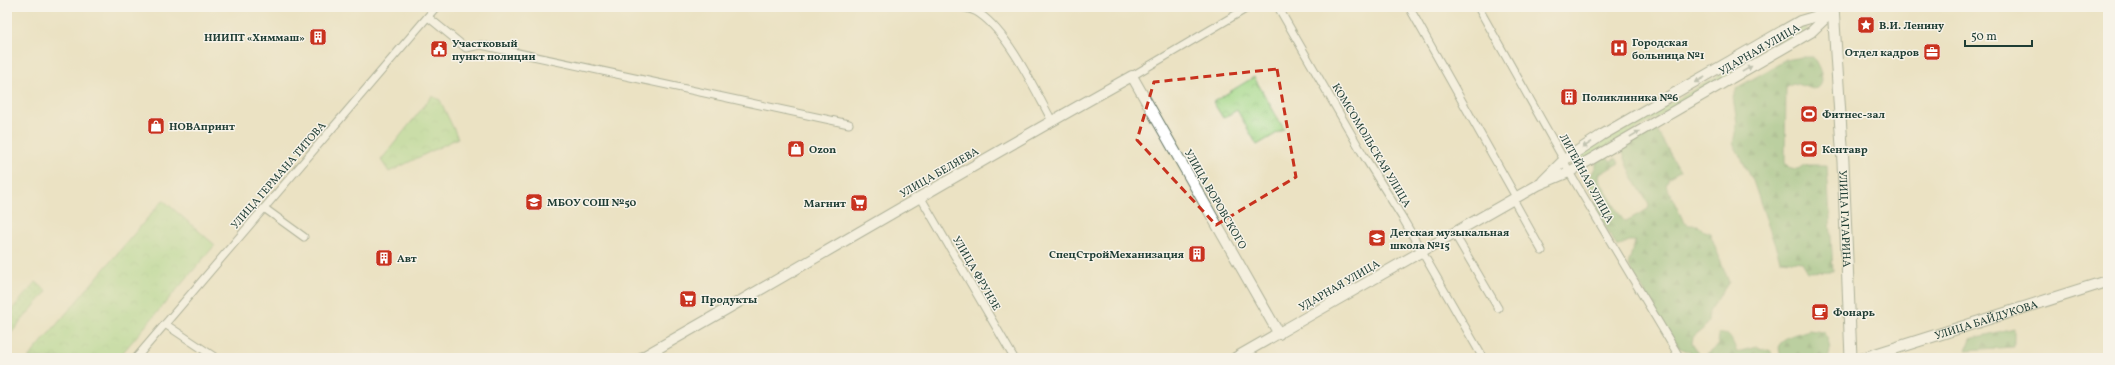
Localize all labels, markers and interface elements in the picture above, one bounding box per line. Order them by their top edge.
place icon: В.И. Ленину [1856,15,1876,35]
place label: В.И. Ленину [1879,19,1945,34]
street label: УДАРНАЯ УЛИЦА [1716,21,1803,80]
scale bar [1965,22,2032,48]
building icon: НИИПТ «Химмаш» [308,27,328,47]
text: 50 m [1971,29,1997,45]
place label: НИИПТ «Химмаш» [204,31,305,46]
place label: Городская больница №1 [1632,36,1704,64]
place label: Участковый пункт полиции [452,37,536,65]
hospital icon: Городская больница №1 [1609,38,1629,58]
public building icon: Участковый пункт полиции [429,39,449,59]
office icon: Отдел кадров [1922,42,1942,62]
place label: Отдел кадров [1845,46,1919,61]
one-way arrow [1742,66,1753,73]
one-way arrow [1694,77,1706,84]
street label: КОМСОМОЛЬСКАЯ УЛИЦА [1328,81,1414,211]
building icon: Поликлиника №6 [1559,87,1579,107]
place label: Поликлиника №6 [1582,91,1678,106]
sports icon: Фитнес-зал [1799,104,1819,124]
place label: Фитнес-зал [1822,108,1885,123]
shop icon: НОВАпринт [146,116,166,136]
street label: УЛИЦА ГЕРМАНА ТИТОВА [228,119,330,233]
place label: НОВАпринт [169,120,235,135]
street label: ЛИТЕЙНАЯ УЛИЦА [1555,131,1617,226]
one-way arrow [1629,131,1641,138]
shop icon: Ozon [786,139,806,159]
sports icon: Кентавр [1799,139,1819,159]
one-way arrow [1582,141,1592,149]
place label: Ozon [809,143,836,158]
place label: Кентавр [1822,143,1868,158]
street label: УЛИЦА БЕЛЯЕВА [897,144,982,202]
street label: УЛИЦА ВОРОВСКОГО [1180,147,1249,252]
street label: УЛИЦА ГАГАРИНА [1834,170,1853,268]
school or university icon: МБОУ СОШ №50 [524,192,544,212]
supermarket icon: Магнит [849,193,869,213]
place label: МБОУ СОШ №50 [547,196,637,211]
place label: Магнит [804,197,846,212]
place label: Детская музыкальная школа №15 [1390,226,1509,254]
school or university icon: Детская музыкальная школа №15 [1367,228,1387,248]
street label: УЛИЦА ФРУНЗЕ [948,234,1003,314]
building icon: СпецСтройМеханизация [1187,244,1207,264]
building icon: Авт [374,248,394,268]
place label: СпецСтройМеханизация [1049,248,1184,263]
place label: Авт [397,252,417,267]
street label: УДАРНАЯ УЛИЦА [1296,257,1383,316]
supermarket icon: Продукты [678,289,698,309]
place label: Продукты [701,293,757,308]
street label: УЛИЦА БАЙДУКОВА [1933,298,2040,344]
cafe icon: Фонарь [1810,302,1830,322]
place label: Фонарь [1833,306,1875,321]

